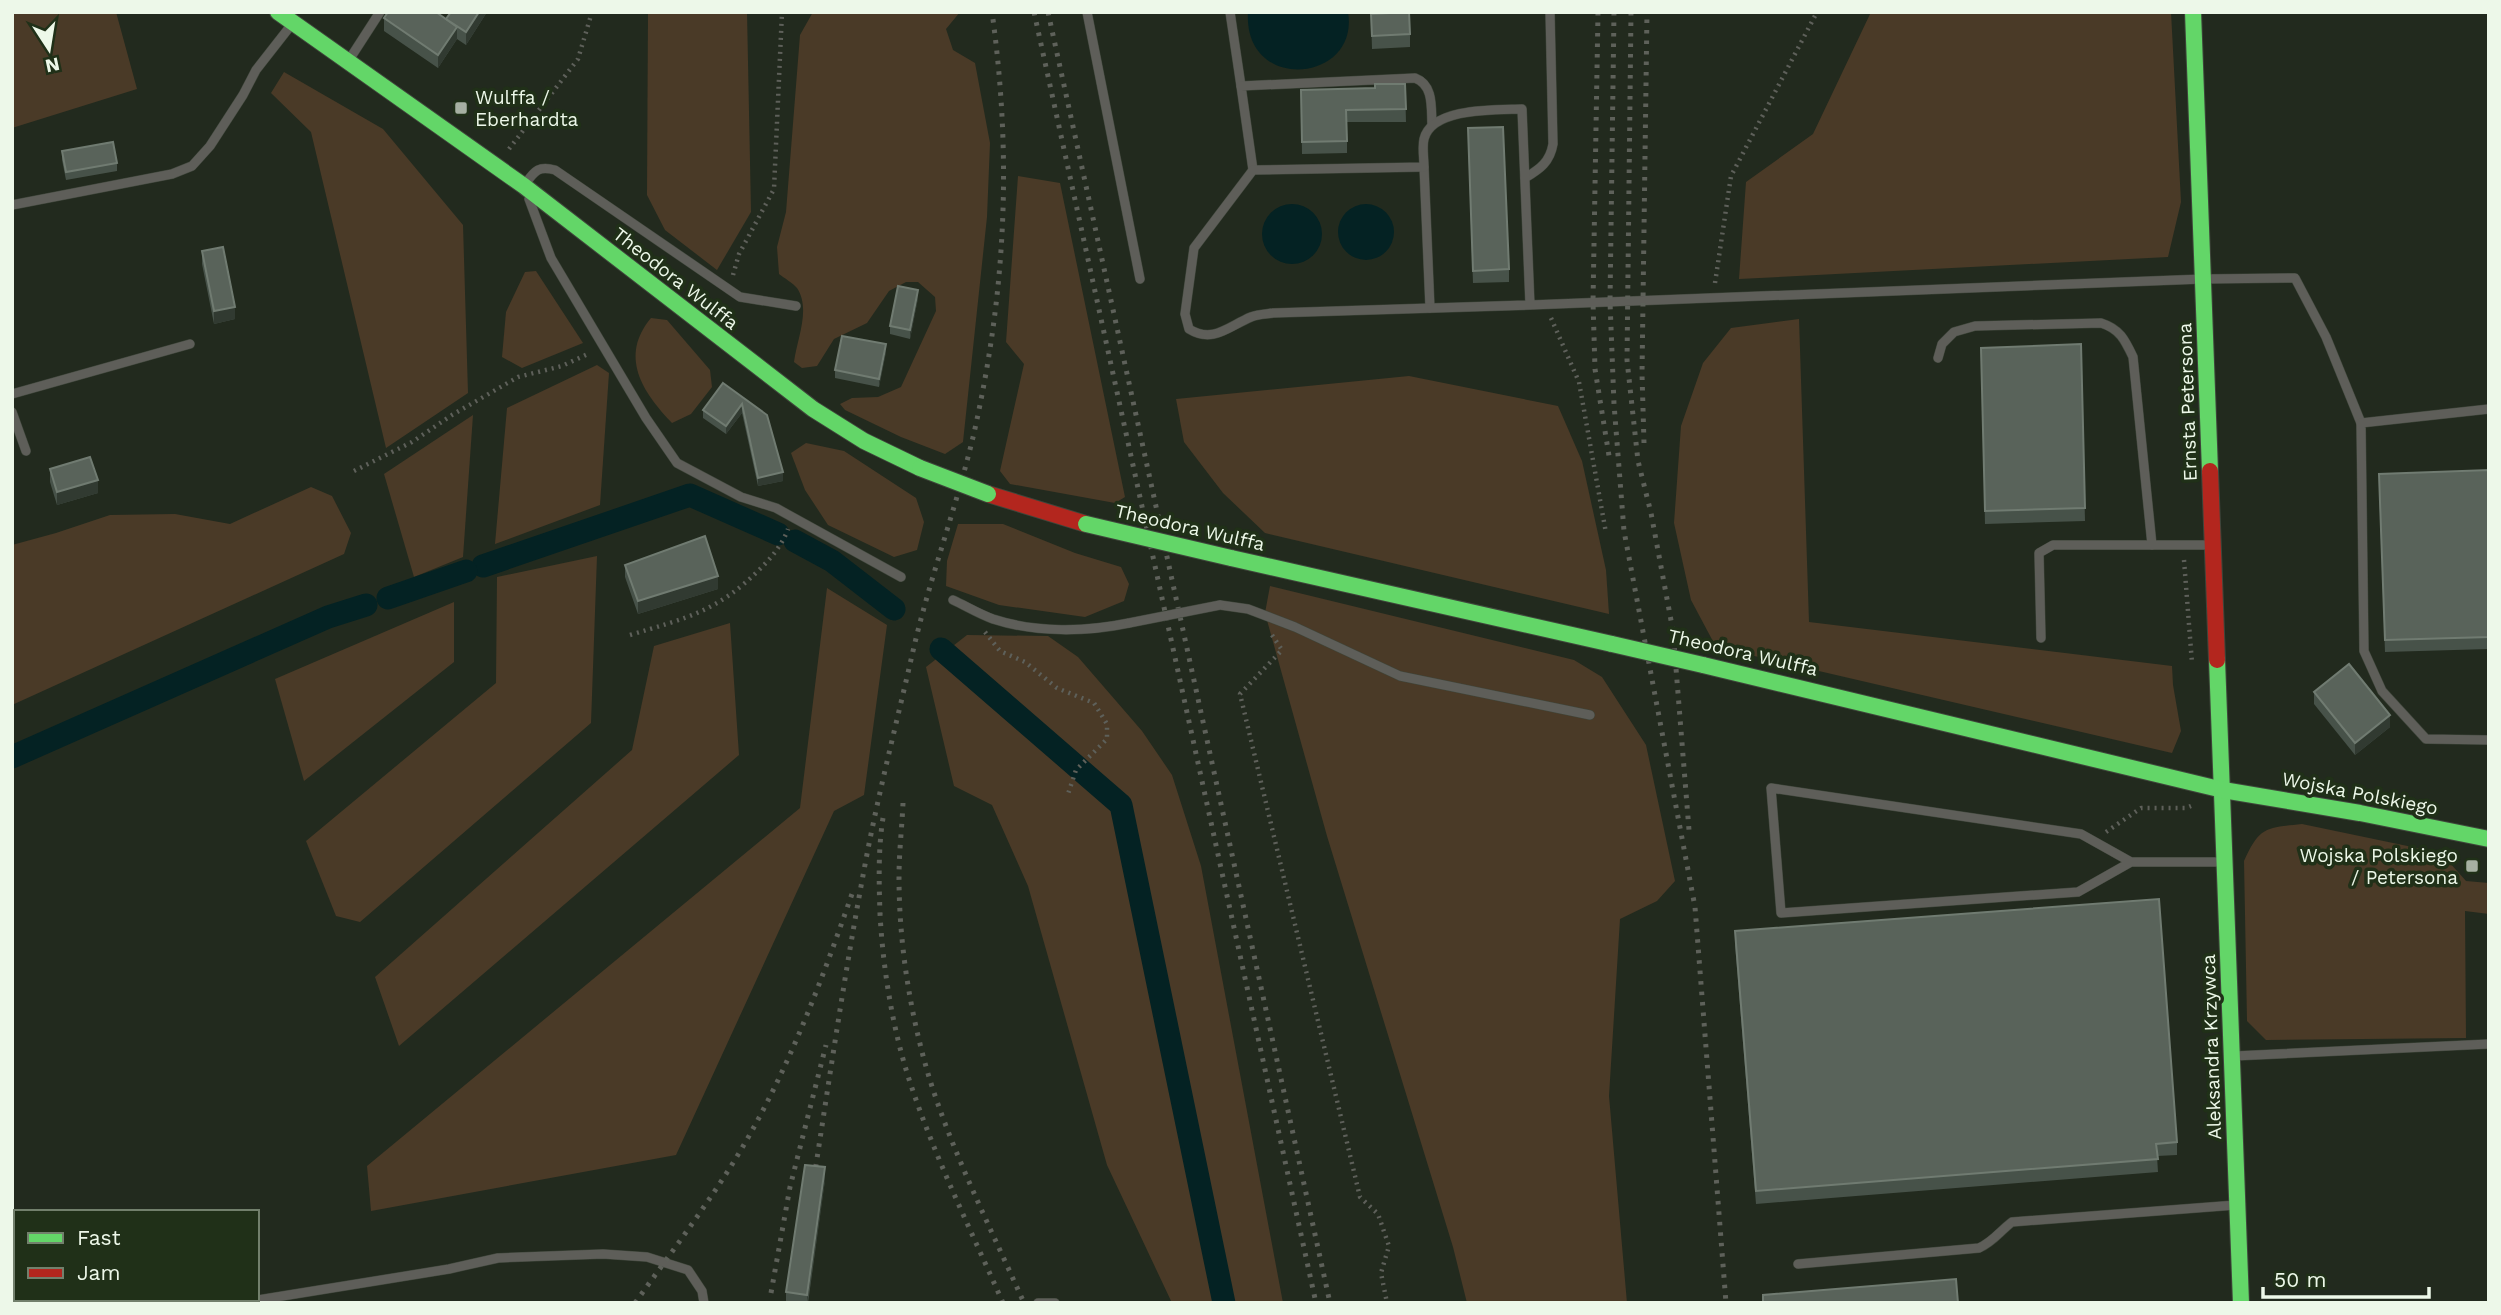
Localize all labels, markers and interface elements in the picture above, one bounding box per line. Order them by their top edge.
north arrow [14,14,84,84]
text: N [43,52,62,78]
place label: Wulffa / Eberhardta [475,86,579,131]
marker: Wulffa / Eberhardta [453,100,469,116]
street label: Theodora Wulffa [608,222,743,335]
street label: Ernsta Petersona [2173,322,2202,482]
street label: Theodora Wulffa [1113,499,1267,556]
street label: Theodora Wulffa [1666,624,1820,681]
street label: Wojska Polskiego [2280,767,2440,820]
place label: Wojska Polskiego / Petersona [2300,844,2458,889]
marker: Wojska Polskiego / Petersona [2464,858,2480,874]
street label: Aleksandra Krzywca [2197,954,2226,1140]
legend [14,1210,259,1301]
text: Fast [77,1225,121,1250]
scale bar [2263,1256,2429,1300]
text: Jam [77,1260,120,1285]
text: 50 m [2274,1267,2326,1292]

